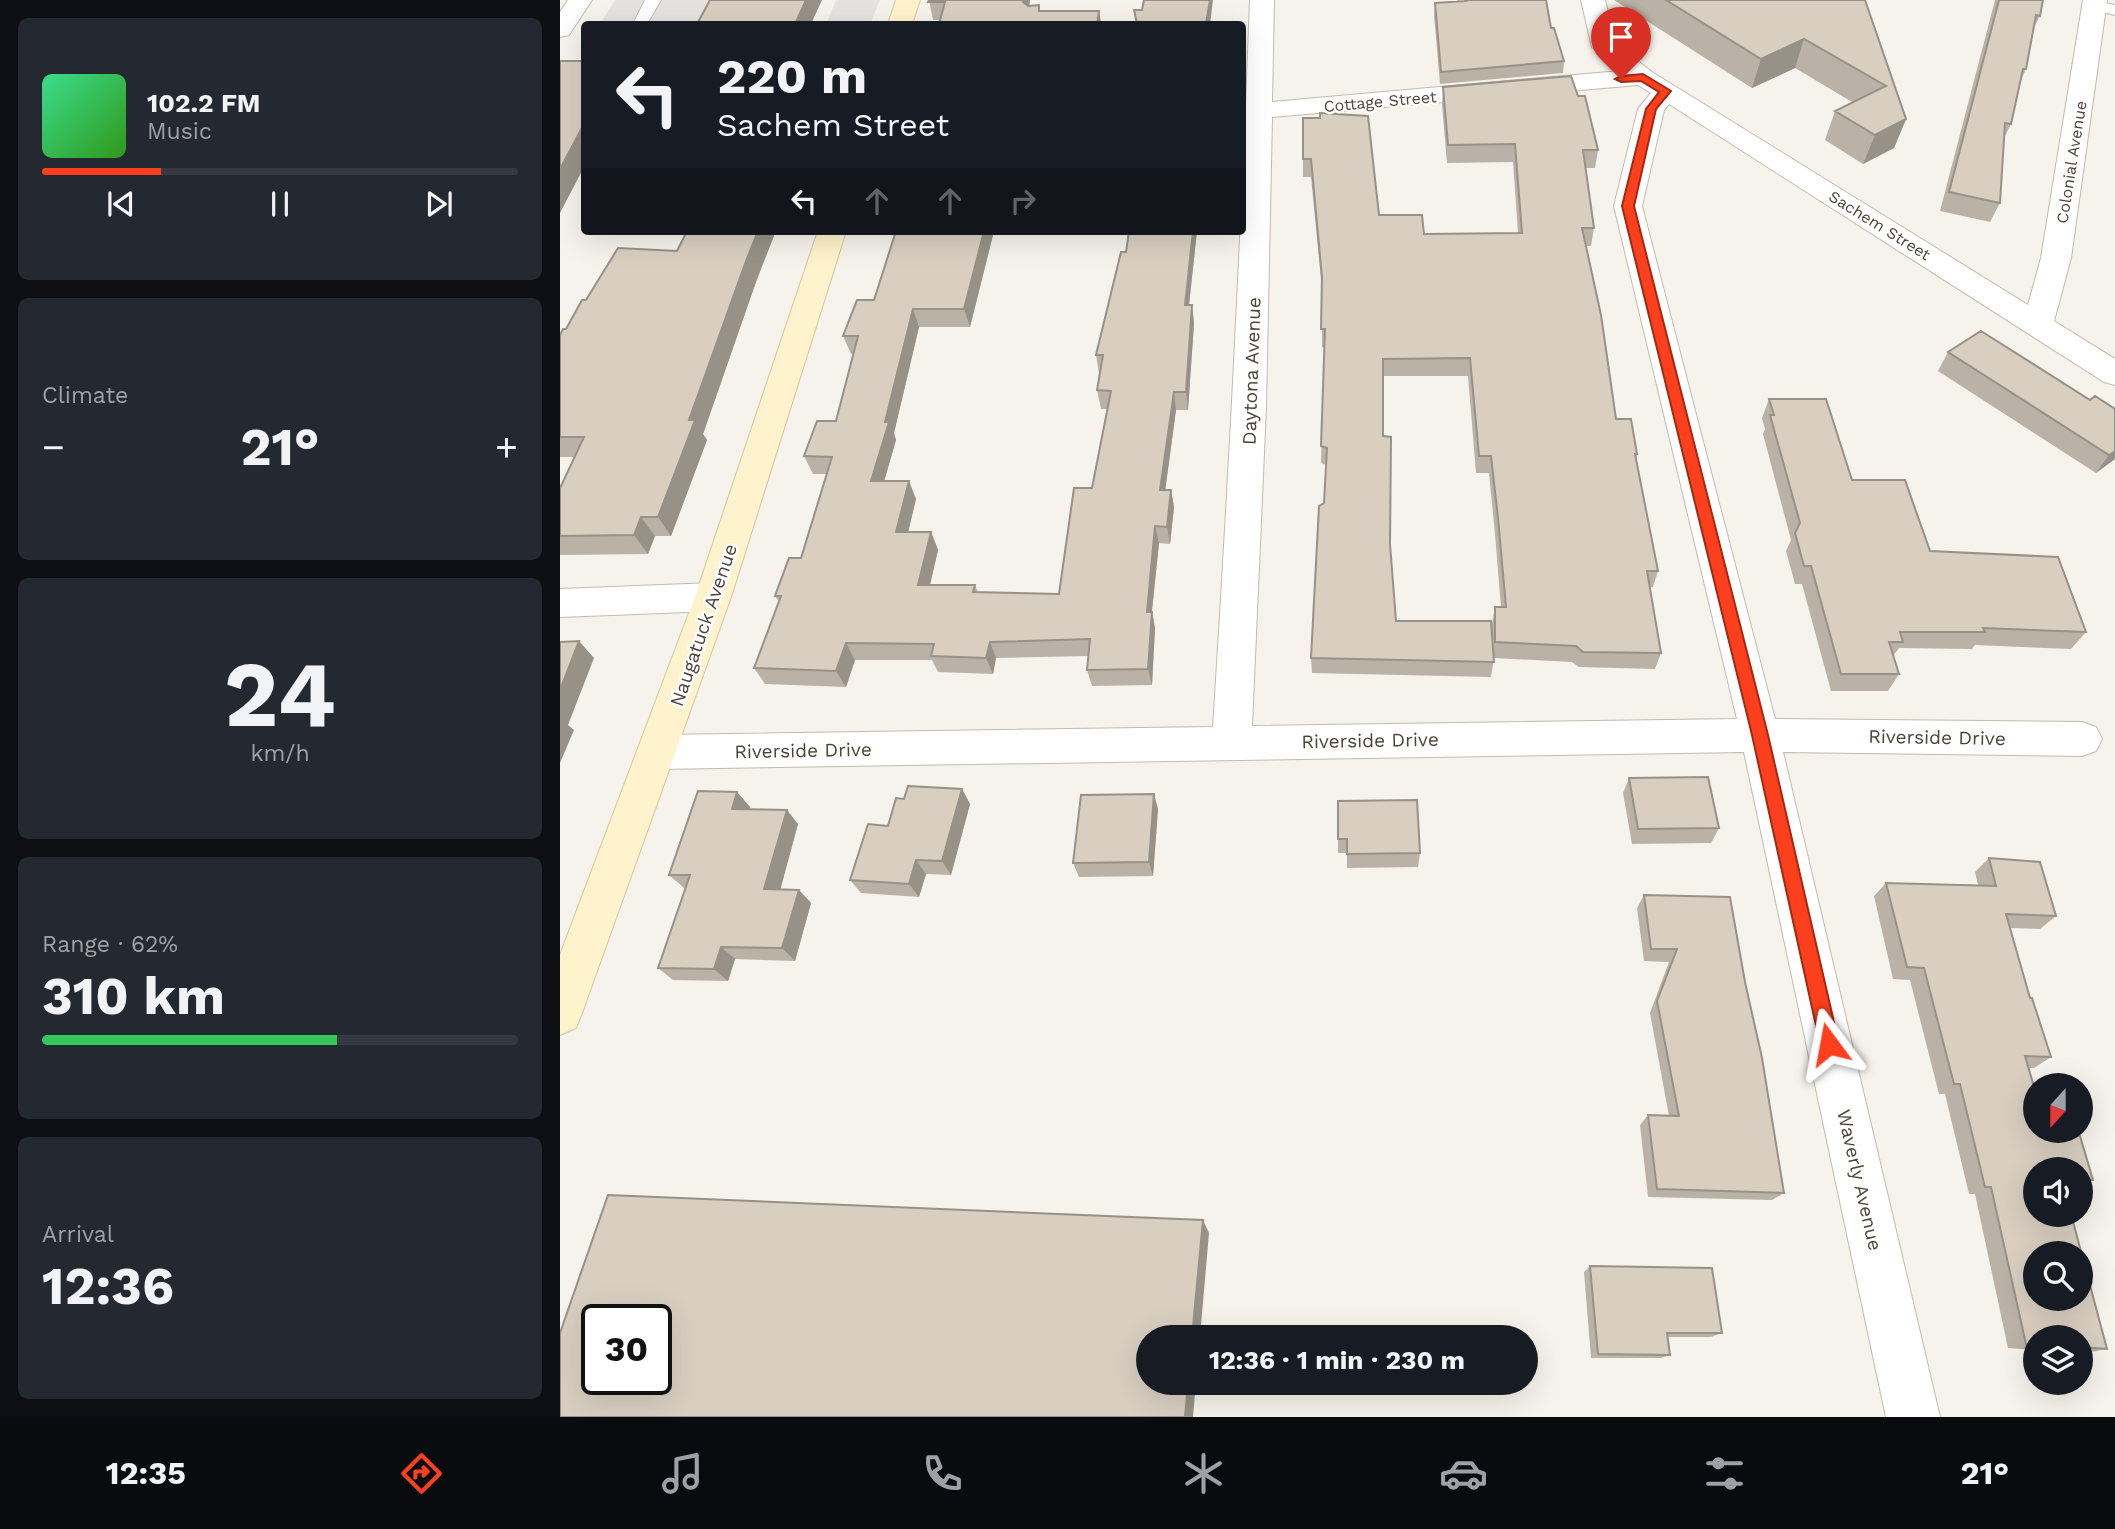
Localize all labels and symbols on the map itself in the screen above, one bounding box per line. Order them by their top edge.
pin [1591,7,1651,79]
street label: Cottage Street [1323,87,1438,116]
street label: Colonial Avenue [2052,99,2091,225]
street label: Sachem Street [1825,187,1934,264]
street label: Daytona Avenue [1237,297,1266,445]
street label: Naugatuck Avenue [665,541,742,709]
street label: Riverside Drive [1868,725,2006,750]
street label: Riverside Drive [1301,728,1439,753]
street label: Riverside Drive [734,738,872,763]
position arrow [1792,1007,1866,1081]
north arrow [2023,1073,2093,1143]
street label: Waverly Avenue [1832,1107,1887,1253]
speed limit sign: 30 [581,1304,672,1395]

